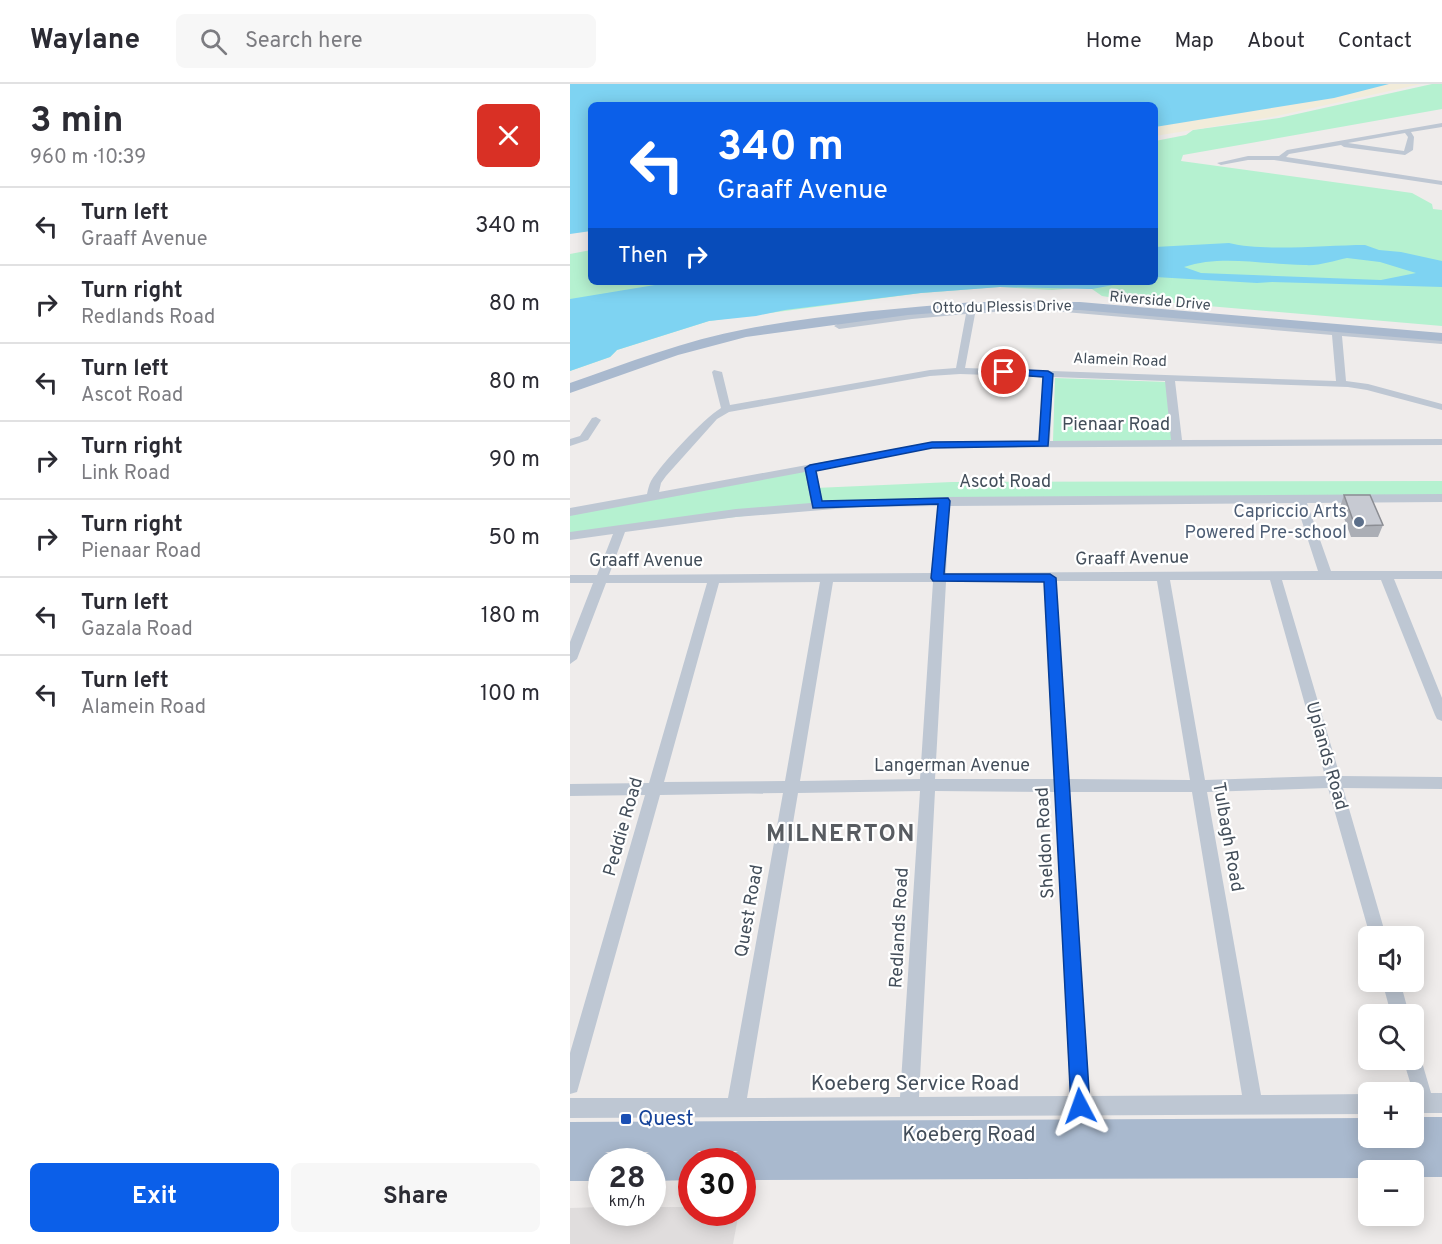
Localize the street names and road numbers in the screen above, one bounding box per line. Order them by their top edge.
street label: Riverside Drive [1109,288,1211,316]
street label: Otto du Plessis Drive [932,297,1072,319]
street label: Alamein Road [1073,350,1167,372]
street label: Pienaar Road [1062,414,1170,437]
street label: Ascot Road [959,471,1051,494]
street label: Graaff Avenue [1075,547,1189,571]
street label: Graaff Avenue [589,550,703,573]
street label: Uplands Road [1300,699,1352,813]
street label: Langerman Avenue [874,755,1030,778]
street label: Peddie Road [599,775,649,879]
street label: Tulbagh Road [1206,780,1248,894]
street label: Sheldon Road [1032,787,1060,899]
street label: Quest Road [731,863,769,959]
street label: Redlands Road [885,867,915,989]
street label: Koeberg Service Road [811,1071,1019,1098]
street label: Koeberg Road [902,1122,1036,1149]

